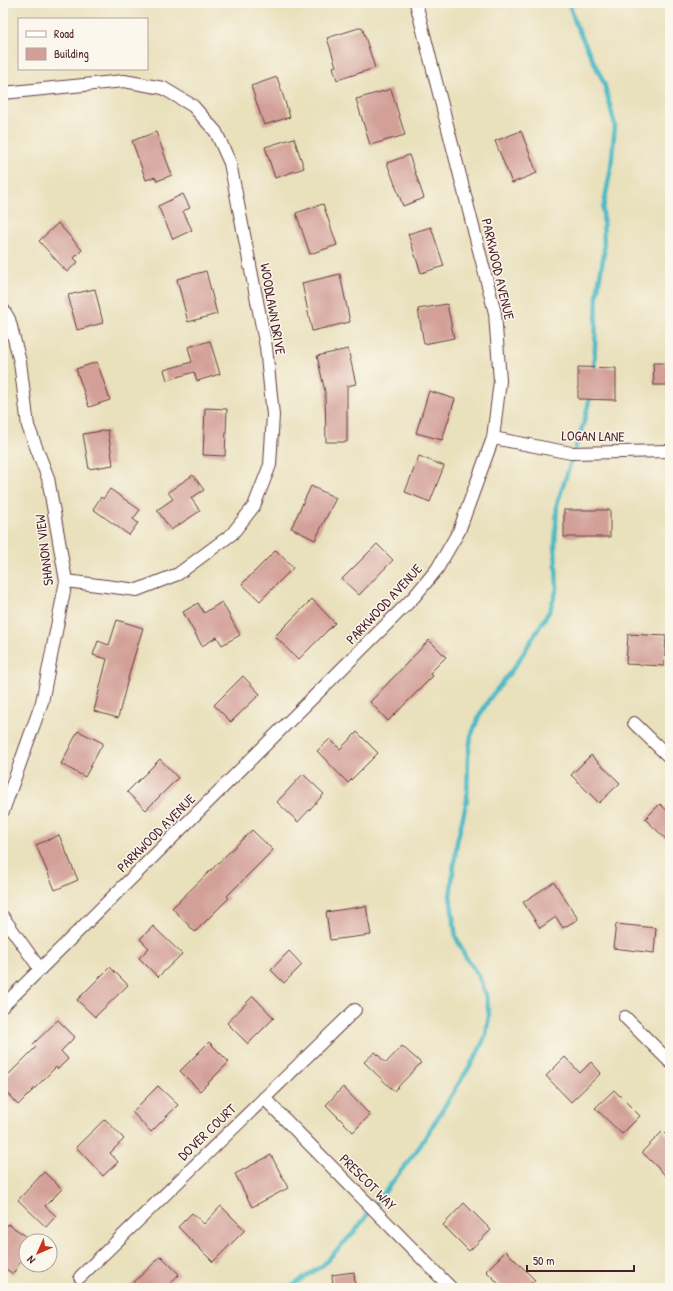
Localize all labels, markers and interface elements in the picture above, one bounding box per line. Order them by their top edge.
legend [18,18,148,70]
text: Road [54,25,74,42]
text: Building [54,45,89,62]
street label: PARKWOOD AVENUE [478,216,519,321]
street label: WOODLAWN DRIVE [256,262,291,356]
street label: LOGAN LANE [561,425,625,446]
street label: SHANON VIEW [30,513,57,587]
street label: PARKWOOD AVENUE [341,559,426,648]
street label: PARKWOOD AVENUE [112,789,199,876]
street label: DOVER COURT [173,1099,240,1164]
street label: PRESCOT WAY [336,1149,401,1215]
north arrow [18,1233,58,1273]
scale bar [527,1247,634,1273]
text: 50 m [533,1252,554,1269]
text: N [24,1253,38,1267]

